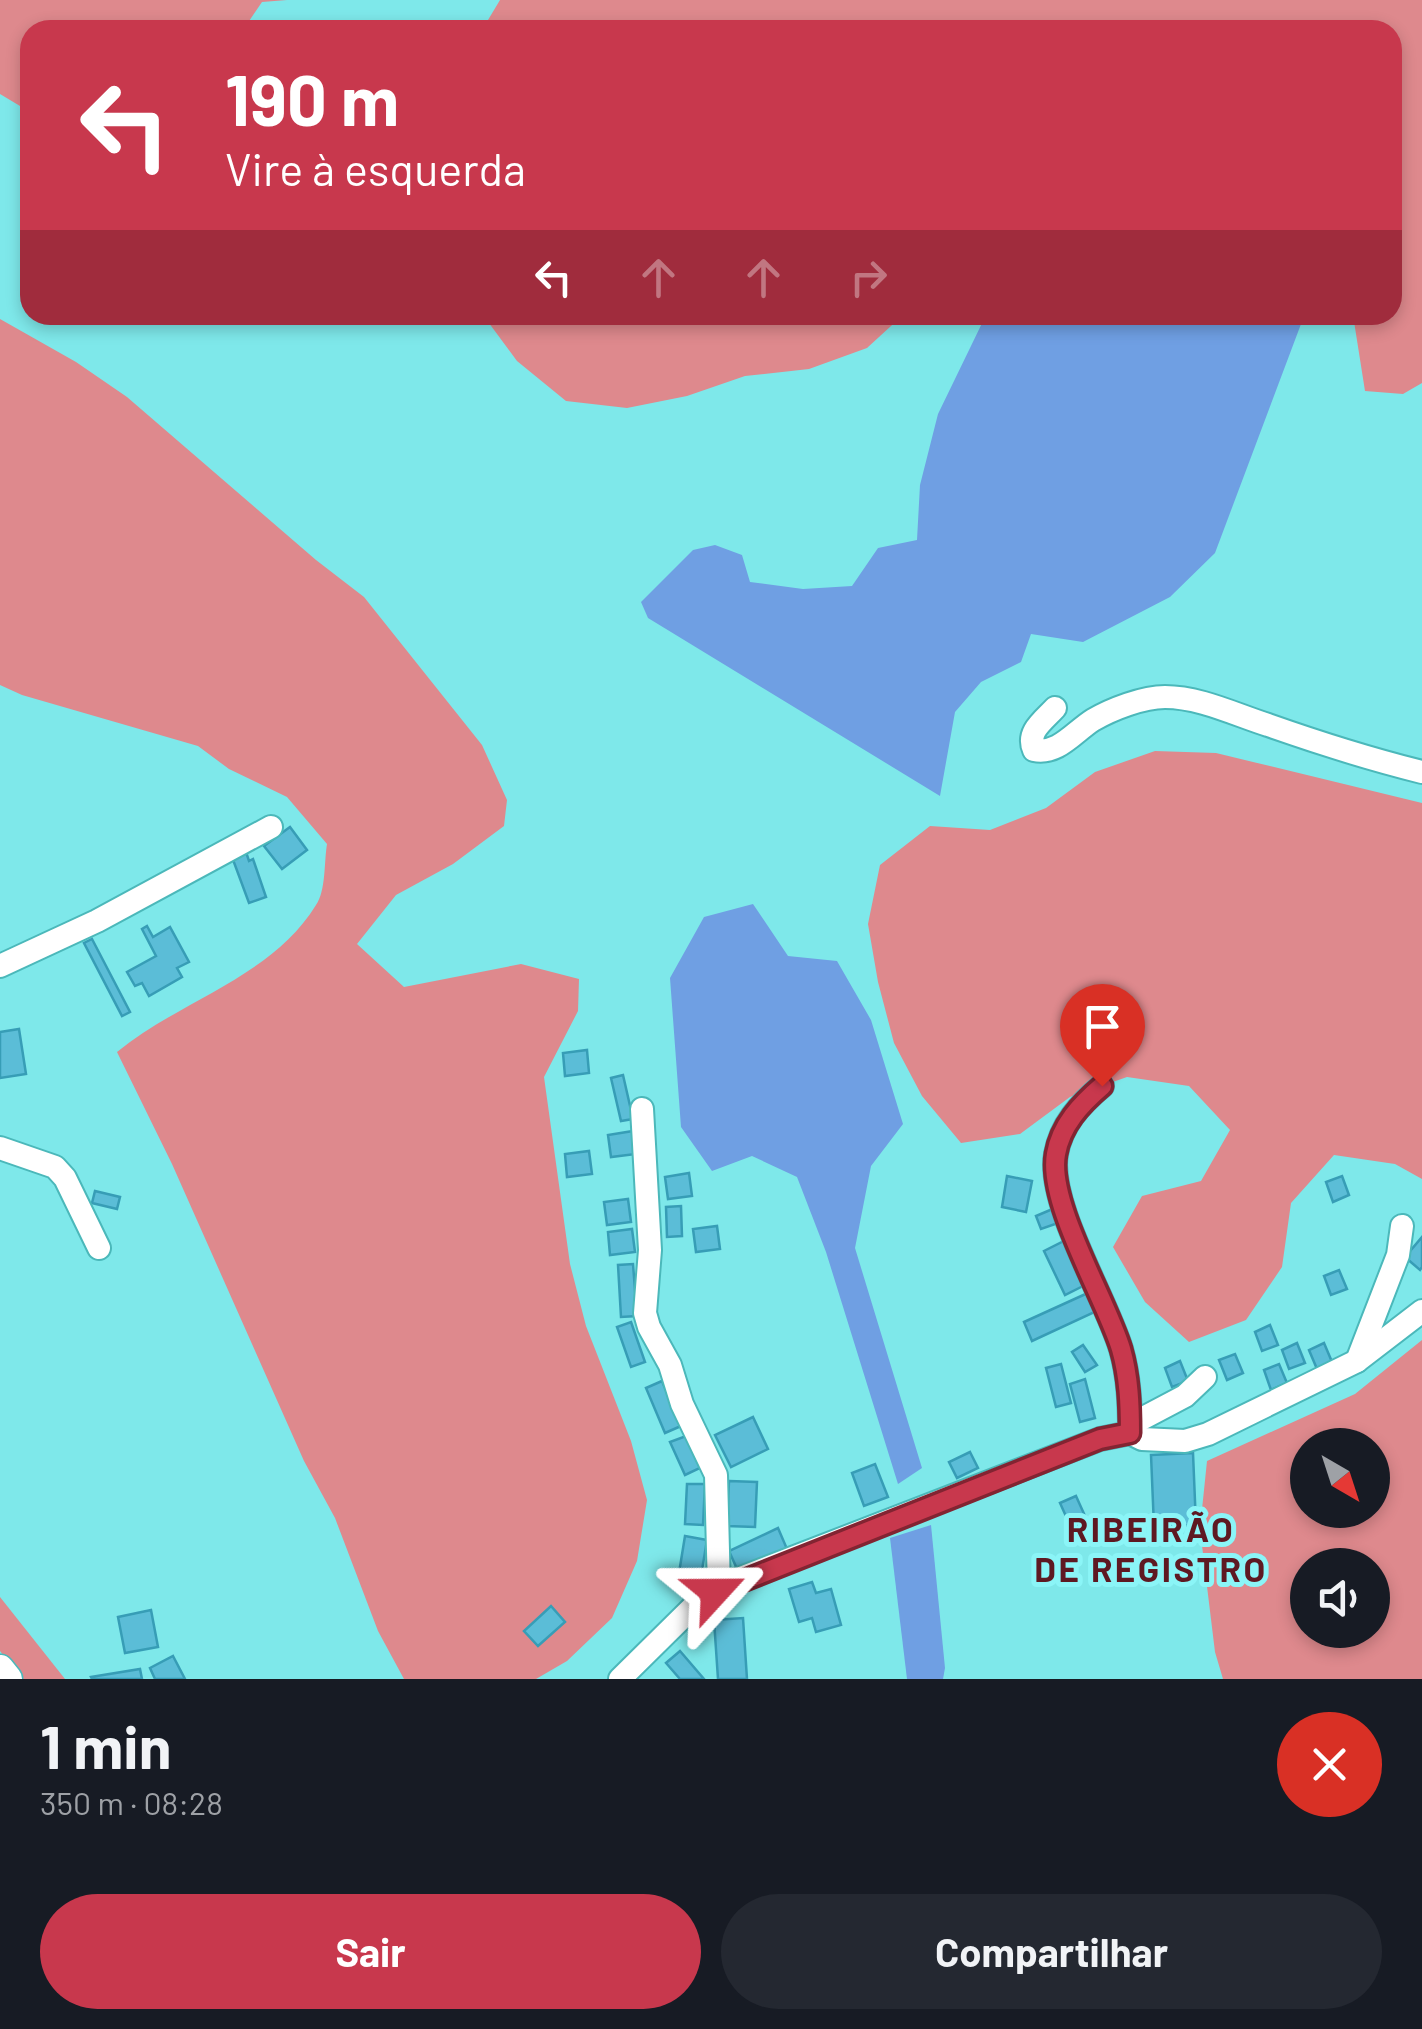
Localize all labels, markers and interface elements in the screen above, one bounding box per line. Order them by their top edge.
text: 190 m [225,56,399,140]
icon: left [60,60,190,190]
text: Vire à esquerda [225,141,526,195]
icon: left [526,250,581,305]
icon: ahead [631,250,686,305]
icon: ahead [736,250,791,305]
icon: right [841,250,896,305]
pin [1060,984,1145,1087]
icon: arrive [1075,999,1130,1054]
north arrow [1290,1428,1390,1528]
map controls [1290,1428,1390,1648]
district label: RIBEIRÃO DE REGISTRO [1034,1507,1268,1589]
position arrow [663,1540,767,1644]
button: sound [1290,1548,1390,1648]
text: 1 min [40,1709,171,1781]
button: close [1277,1712,1382,1817]
text: 350 m · 08:28 [40,1783,223,1821]
button: Sair [40,1894,701,2009]
button: Compartilhar [721,1894,1382,2009]

